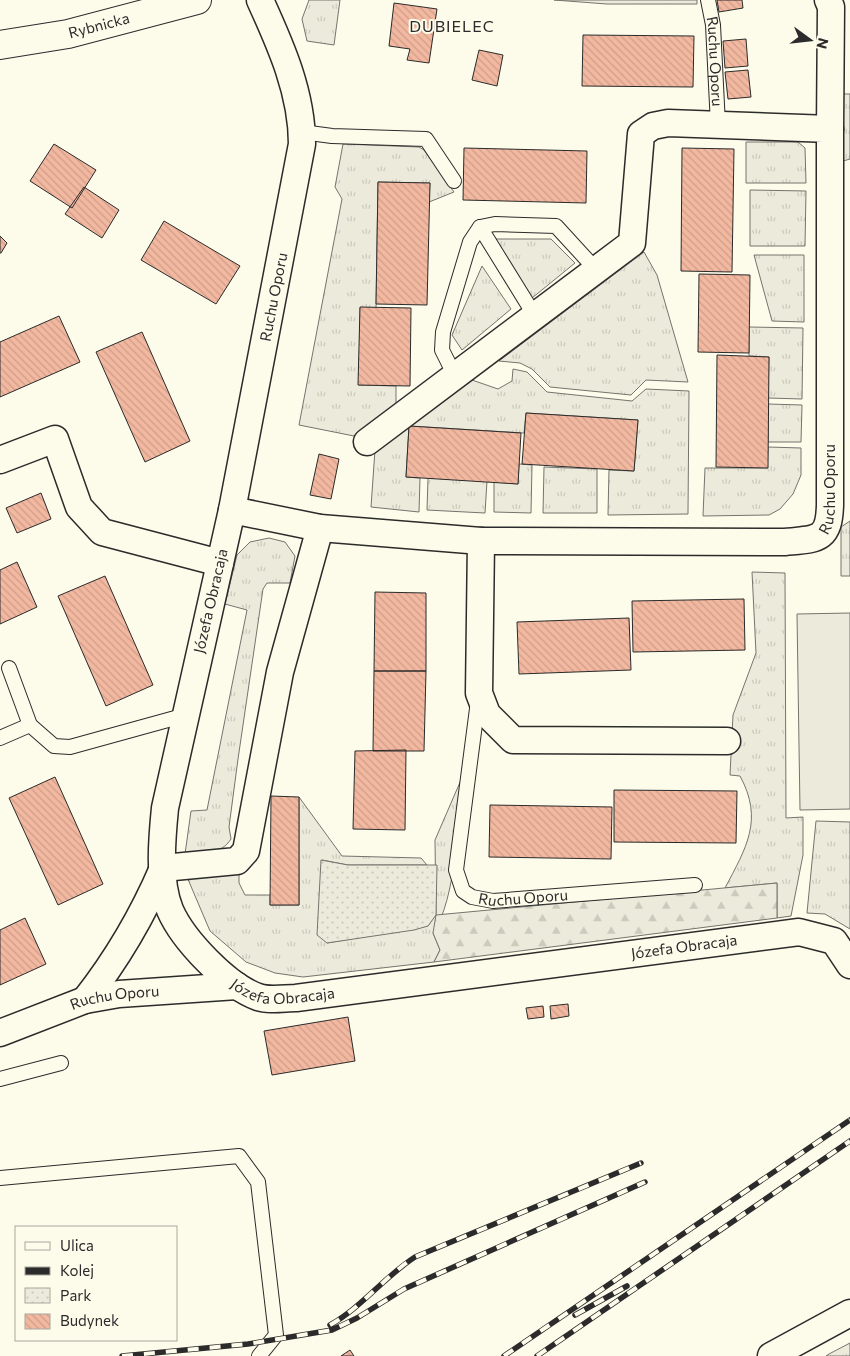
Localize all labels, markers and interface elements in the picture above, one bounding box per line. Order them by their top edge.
street label: Rybnicka [66,8,131,42]
street label: Ruchu Oporu [703,15,727,107]
north arrow [785,15,835,65]
district label: DUBIELEC [409,16,495,35]
text: N [813,36,833,51]
street label: Ruchu Oporu [256,251,290,343]
street label: Ruchu Oporu [814,444,838,537]
street label: Józefa Obracaja [189,547,231,655]
street label: Ruchu Oporu [477,885,569,910]
street label: Józefa Obracaja [630,930,738,962]
street label: Józefa Obracaja [228,974,336,1007]
street label: Ruchu Oporu [67,981,160,1013]
legend [15,1226,178,1341]
text: Ulica [60,1236,94,1254]
text: Kolej [60,1261,94,1279]
text: Park [60,1286,91,1304]
text: Budynek [60,1311,119,1329]

